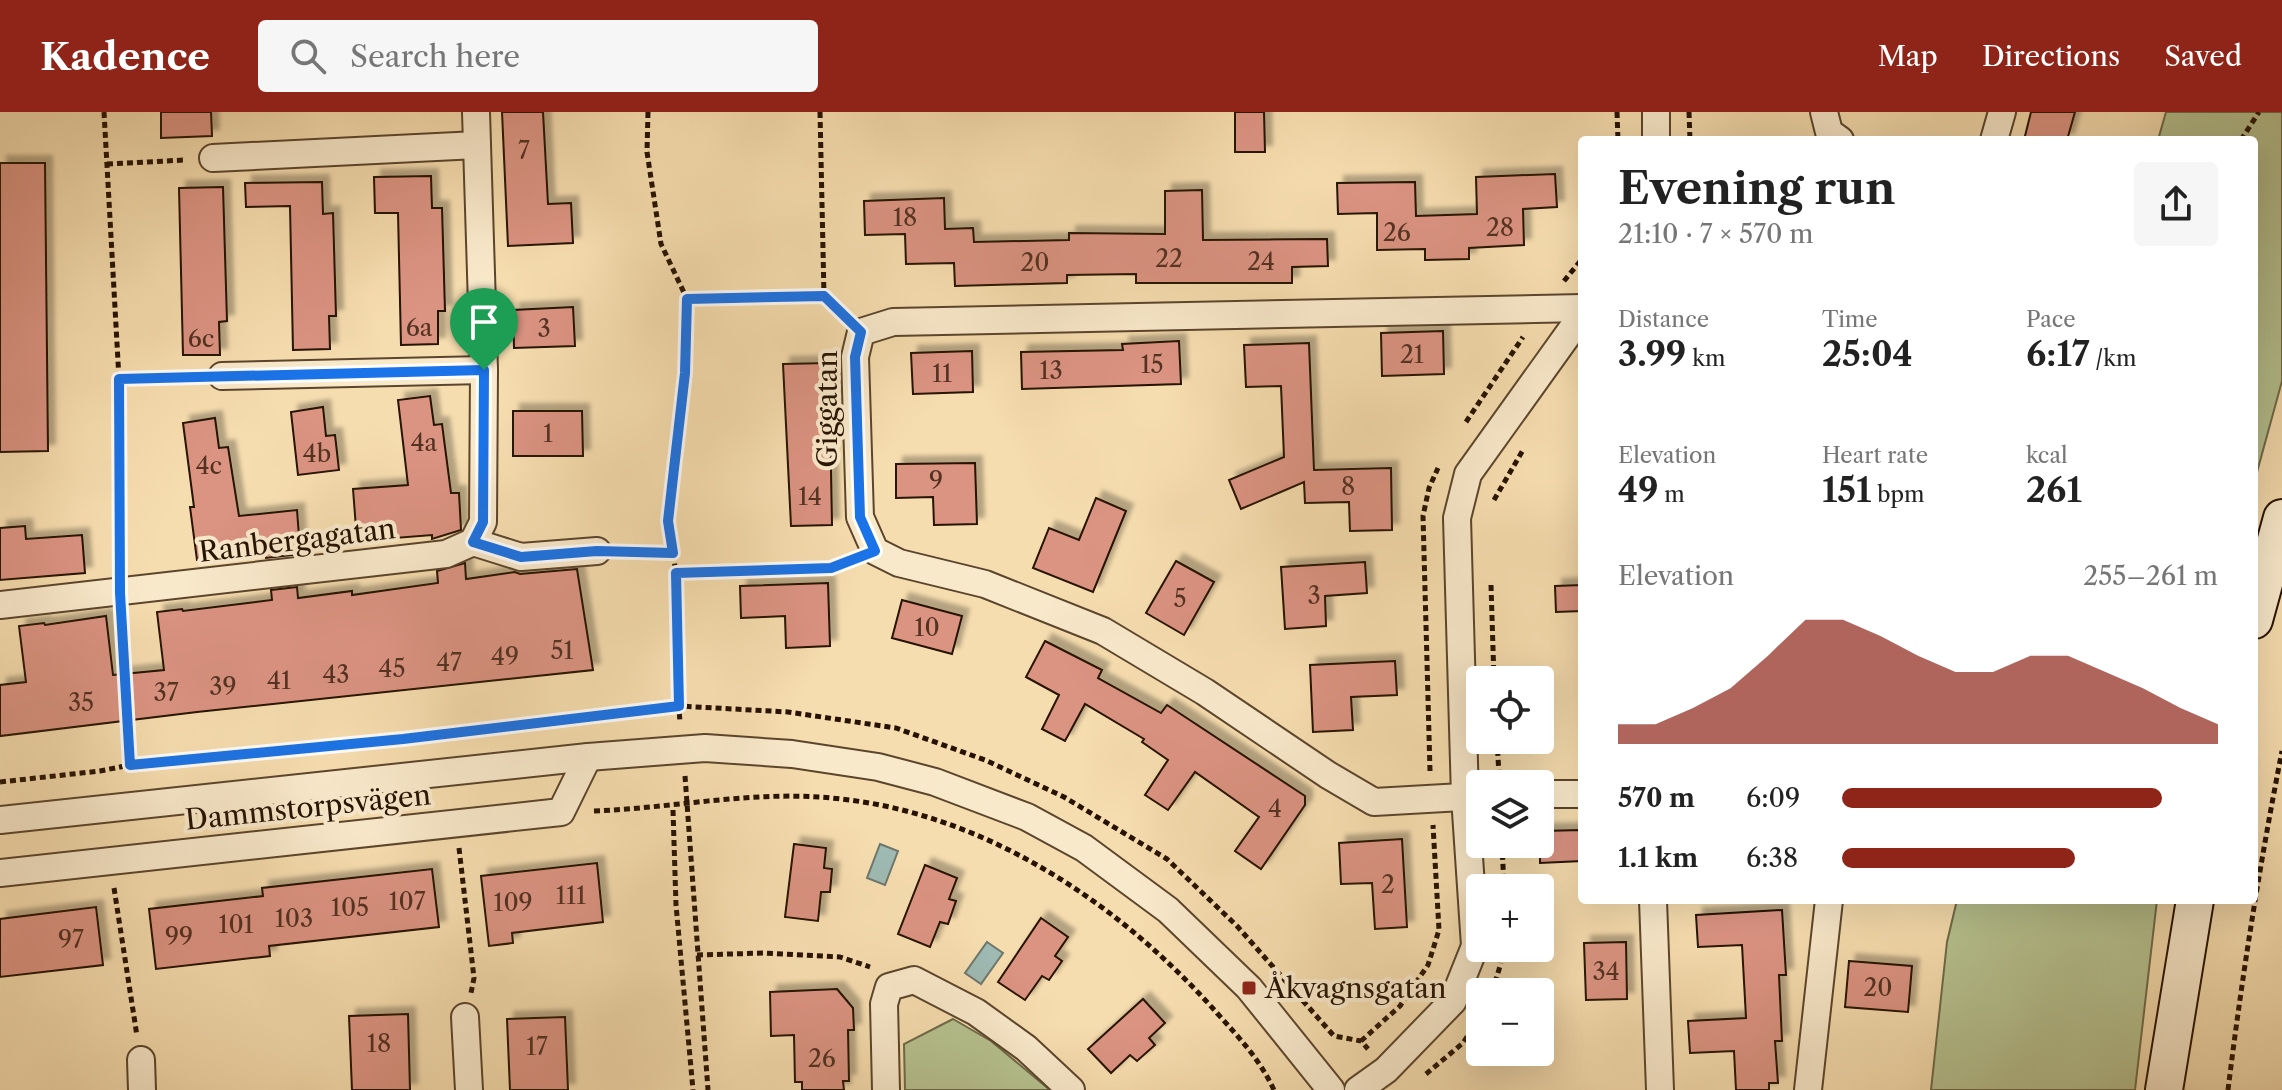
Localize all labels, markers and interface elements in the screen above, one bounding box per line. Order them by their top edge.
search box [258,20,818,92]
text: Kadence [40,33,210,80]
icon: search [286,34,330,78]
text: Search here [350,38,520,75]
text: Map [1878,39,1938,73]
text: Directions [1982,39,2120,73]
text: Saved [2164,39,2242,73]
house number: 7 [518,136,530,165]
text: Evening run [1618,161,1895,215]
button: share [2134,162,2218,246]
house number: 18 [893,203,917,232]
house number: 28 [1486,213,1514,242]
house number: 26 [1383,218,1411,247]
text: 21:10 · 7 × 570 m [1618,218,1814,250]
house number: 22 [1155,244,1183,273]
house number: 24 [1247,247,1275,276]
house number: 20 [1020,248,1050,277]
pin [450,288,518,370]
icon: arrive [462,300,506,344]
text: Distance [1618,306,1709,333]
text: Time [1822,306,1878,333]
text: Pace [2026,306,2076,333]
house number: 6a [406,313,433,342]
house number: 3 [537,314,551,343]
house number: 6c [188,324,214,353]
text: 3.99 [1618,333,1686,375]
text: 25:04 [1822,333,1913,375]
text: 6:17 [2026,333,2089,375]
house number: 21 [1400,340,1424,369]
text: km [1686,345,1725,372]
text: /km [2089,345,2136,372]
street label: Giggatan [810,350,844,468]
house number: 15 [1140,350,1164,379]
house number: 13 [1039,356,1063,385]
house number: 11 [932,359,952,388]
house number: 1 [543,419,553,448]
house number: 4a [411,428,438,457]
house number: 4b [303,439,331,468]
text: Elevation [1618,442,1716,469]
text: Heart rate [1822,442,1928,469]
text: kcal [2026,442,2068,469]
house number: 4c [196,451,222,480]
house number: 9 [929,466,943,495]
text: 49 [1618,469,1658,511]
text: 151 [1822,469,1871,511]
text: 261 [2026,469,2082,511]
house number: 8 [1341,472,1355,501]
text: m [1658,481,1685,508]
text: bpm [1871,481,1925,508]
house number: 14 [798,482,822,511]
street label: Ranbergagatan [197,511,397,569]
text: Elevation [1618,560,1734,592]
text: 255–261 m [2083,560,2218,592]
house number: 3 [1307,581,1321,610]
house number: 5 [1173,584,1187,613]
house number: 10 [914,613,940,642]
house number: 51 [550,636,574,665]
house number: 49 [491,642,519,671]
house number: 47 [436,648,462,677]
house number: 45 [379,654,405,683]
house number: 43 [322,660,350,689]
house number: 41 [267,666,291,695]
map controls [1466,666,1554,1066]
button: locate [1466,666,1554,754]
house number: 39 [209,672,237,701]
house number: 37 [153,678,179,707]
house number: 35 [68,688,94,717]
button: layers [1466,770,1554,858]
street label: Dammstorpsvägen [184,777,432,837]
text: 570 m [1618,782,1695,814]
text: 6:09 [1746,782,1800,814]
house number: 4 [1268,794,1282,823]
text: 1.1 km [1618,842,1698,874]
text: 6:38 [1746,842,1798,874]
house number: 2 [1381,870,1395,899]
button: + [1466,874,1554,962]
house number: 111 [556,881,586,910]
house number: 107 [388,887,426,916]
house number: 109 [493,888,533,917]
house number: 105 [331,893,369,922]
house number: 103 [275,904,313,933]
house number: 101 [218,910,254,939]
house number: 99 [165,922,193,951]
house number: 97 [58,925,84,954]
house number: 34 [1592,957,1620,986]
place label: Åkvagnsgatan [1264,971,1447,1005]
house number: 20 [1863,973,1893,1002]
button: − [1466,978,1554,1066]
marker: Åkvagnsgatan [1240,979,1258,997]
house number: 18 [367,1029,391,1058]
house number: 17 [526,1032,548,1061]
house number: 26 [808,1044,836,1073]

